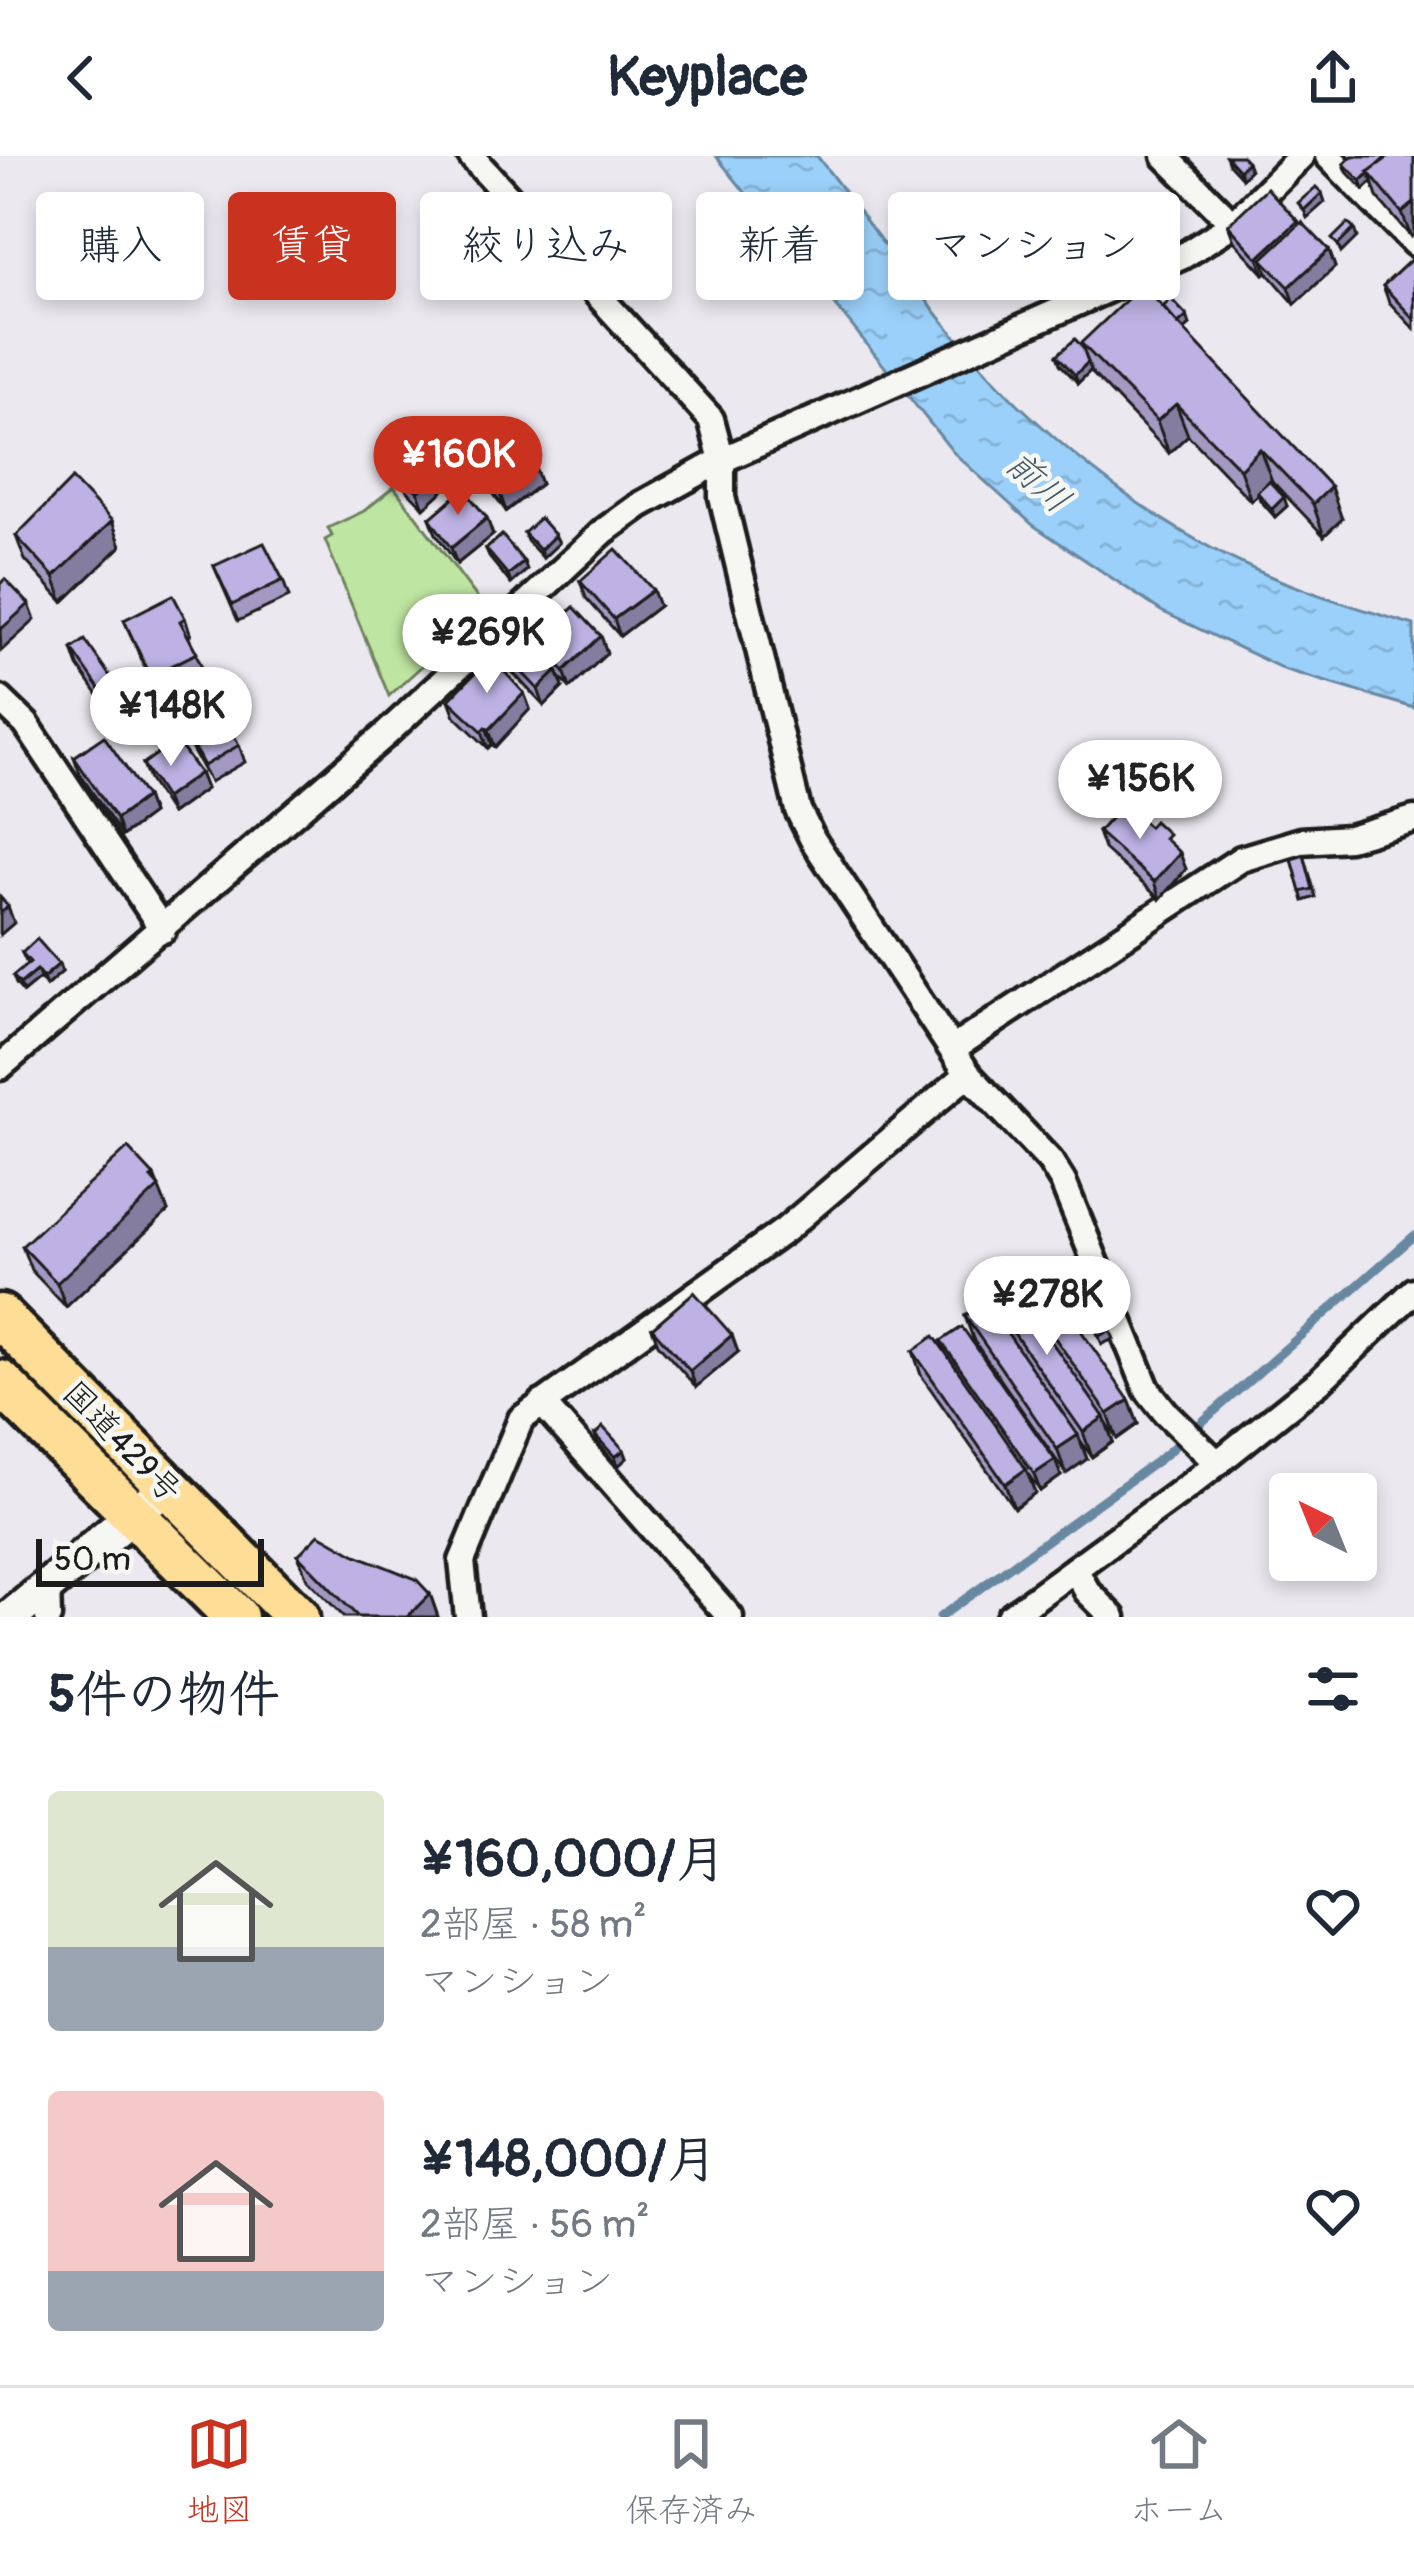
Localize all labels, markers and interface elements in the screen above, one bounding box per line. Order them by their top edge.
text: Keyplace [607,44,807,112]
icon: back [48,45,114,111]
icon: share [1300,45,1366,111]
chip: 購入 [36,192,204,300]
chip: 賃貸 [228,192,396,300]
chip: 絞り込み [420,192,672,300]
chip: 新着 [696,192,864,300]
chip: マンション [888,192,1180,300]
pin: ¥160K [374,416,542,518]
text: ¥160K [400,430,516,479]
water label: 前川 [996,441,1080,523]
pin: ¥269K [403,594,571,696]
text: ¥269K [429,608,545,657]
pin: ¥148K [87,667,255,769]
text: ¥148K [117,681,225,730]
pin: ¥156K [1056,740,1224,842]
text: ¥156K [1085,754,1195,803]
pin: ¥278K [963,1256,1131,1358]
text: ¥278K [991,1270,1103,1319]
street label: 国道429号 [54,1373,190,1512]
north arrow [1269,1473,1377,1581]
map controls [1269,1473,1377,1581]
scale bar [36,1533,264,1586]
text: 50 m [54,1539,131,1580]
icon: filters [1300,1656,1366,1722]
text: 5件の物件 [48,1663,280,1727]
text: ¥160,000/月 [420,1828,727,1892]
icon: home [144,1839,288,1983]
icon: heart [1300,1878,1366,1944]
text: 2部屋 · 58 m² [420,1900,647,1949]
text: マンション [420,1957,613,2006]
text: ¥148,000/月 [420,2128,717,2192]
icon: home [144,2139,288,2283]
icon: heart [1300,2178,1366,2244]
text: 2部屋 · 56 m² [420,2200,650,2249]
text: マンション [420,2257,613,2306]
tab: 地図 [186,2411,252,2531]
tab: 保存済み [625,2411,757,2531]
tab: ホーム [1130,2411,1228,2531]

